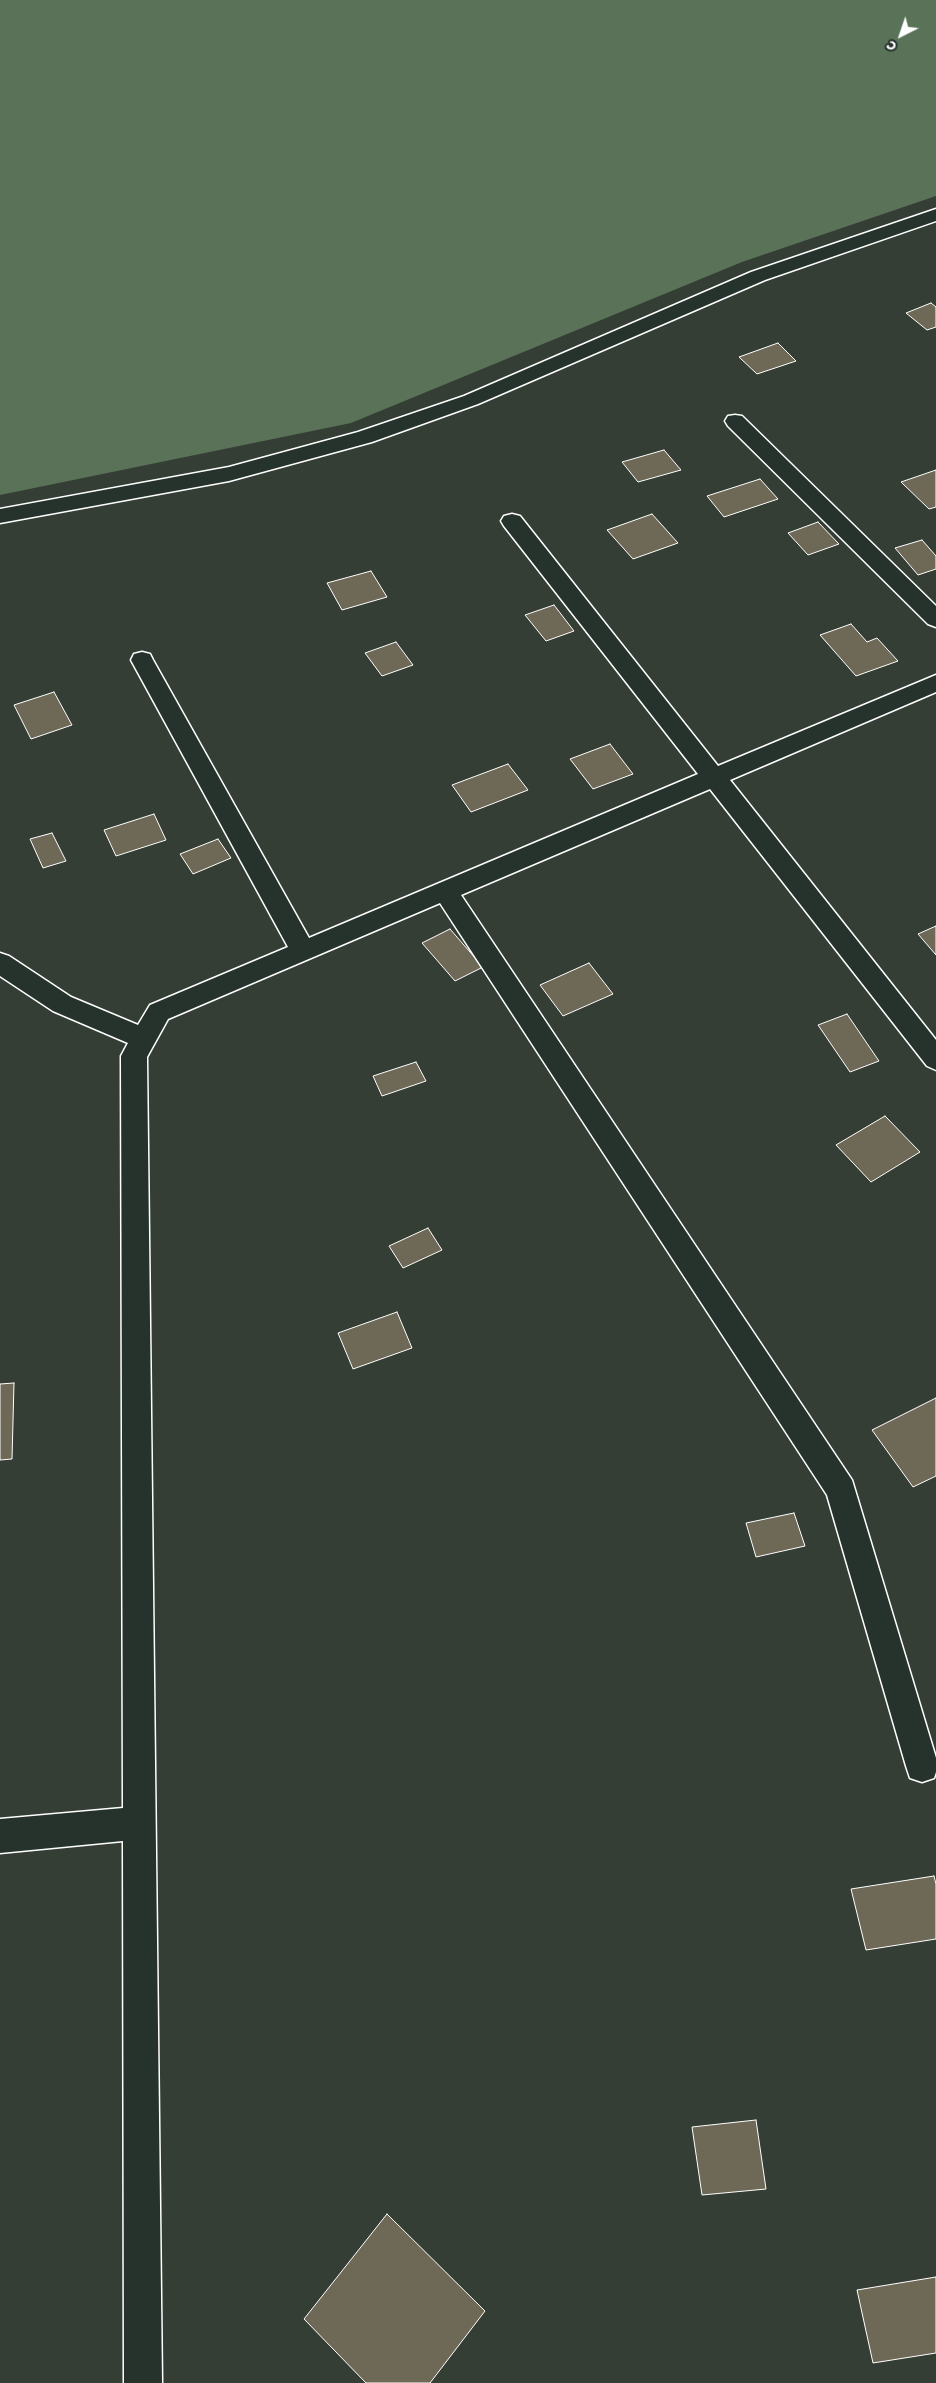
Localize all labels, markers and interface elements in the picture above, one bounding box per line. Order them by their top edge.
north arrow [876,10,926,60]
text: С [882,37,900,56]

